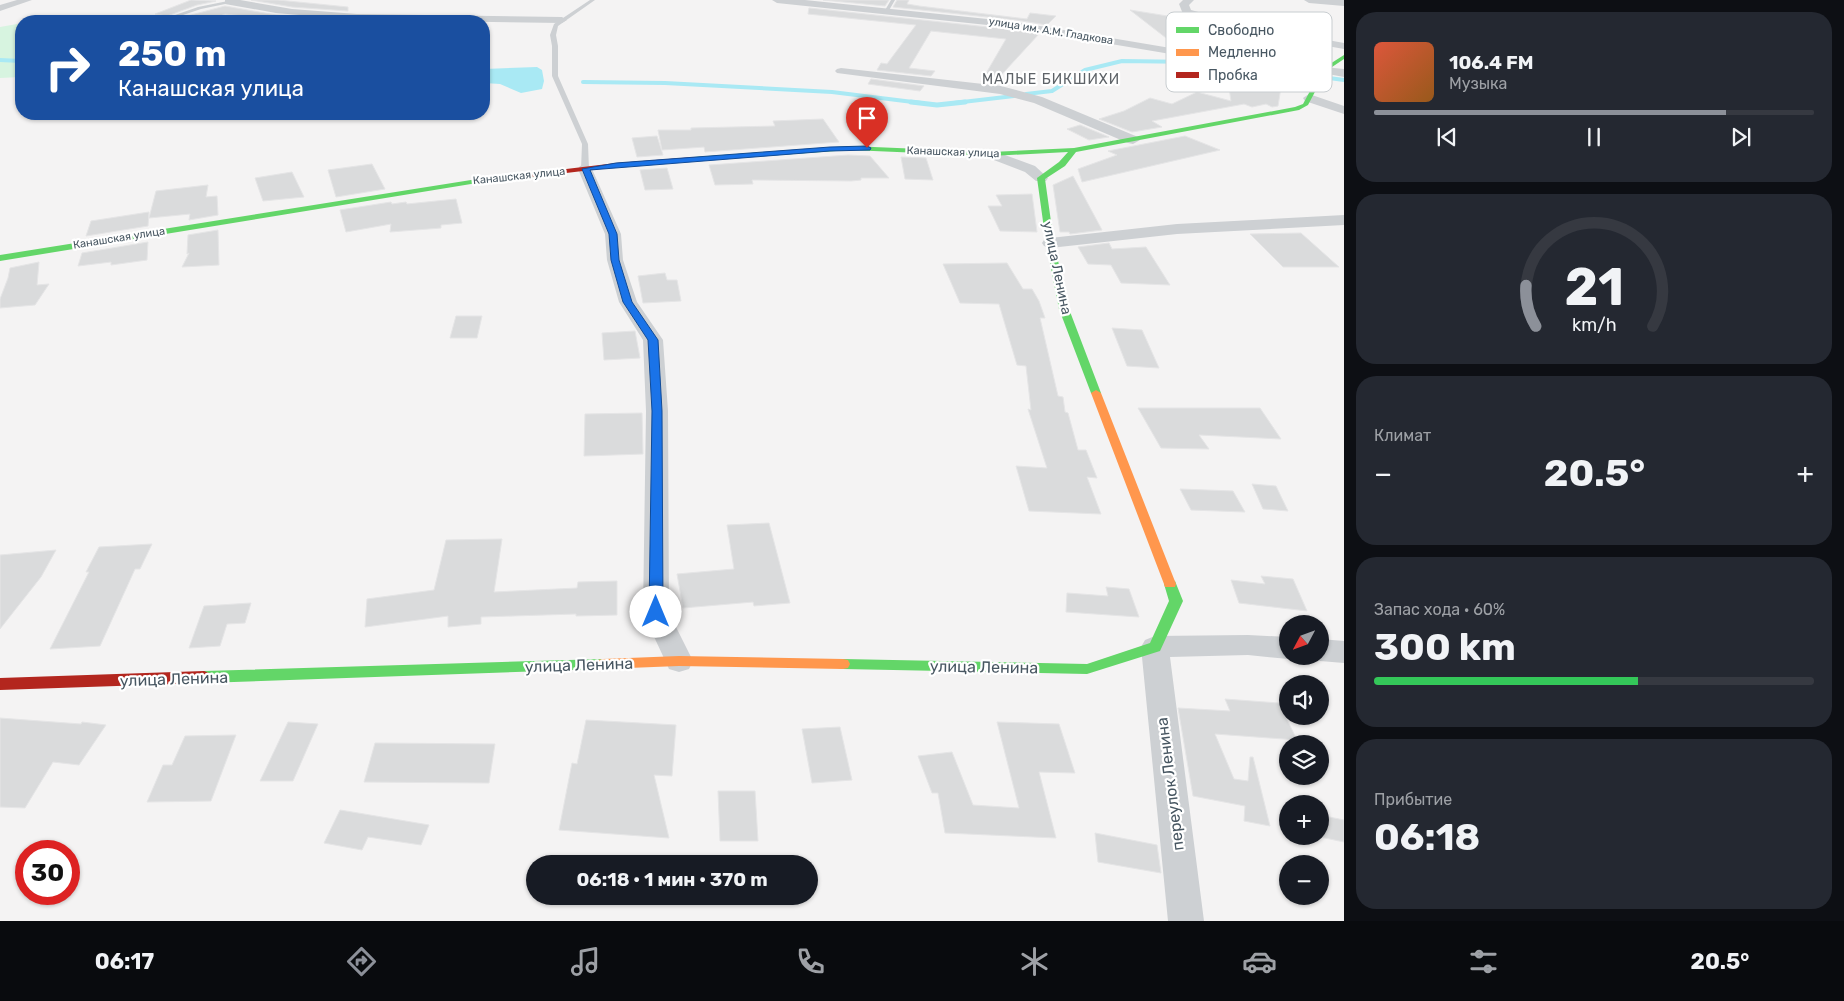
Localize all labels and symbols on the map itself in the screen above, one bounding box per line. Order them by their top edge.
legend [1166,12,1332,92]
street label: улица им. А.М. Гладкова [988,15,1114,47]
text: Свободно [1208,22,1274,39]
text: Медленно [1208,44,1276,61]
text: Пробка [1208,67,1258,84]
district label: МАЛЫЕ БИКШИХИ [982,71,1120,88]
pin [846,97,888,148]
street label: Канашская улица [906,144,1000,160]
street label: Канашская улица [472,165,566,187]
street label: улица Ленина [1039,220,1075,316]
street label: Канашская улица [72,224,166,252]
position arrow [629,585,681,637]
north arrow [1279,615,1329,665]
street label: улица Ленина [525,654,633,676]
street label: улица Ленина [930,657,1038,677]
street label: улица Ленина [120,668,228,690]
street label: переулок Ленина [1152,716,1188,852]
speed limit sign: 30 [15,840,80,905]

